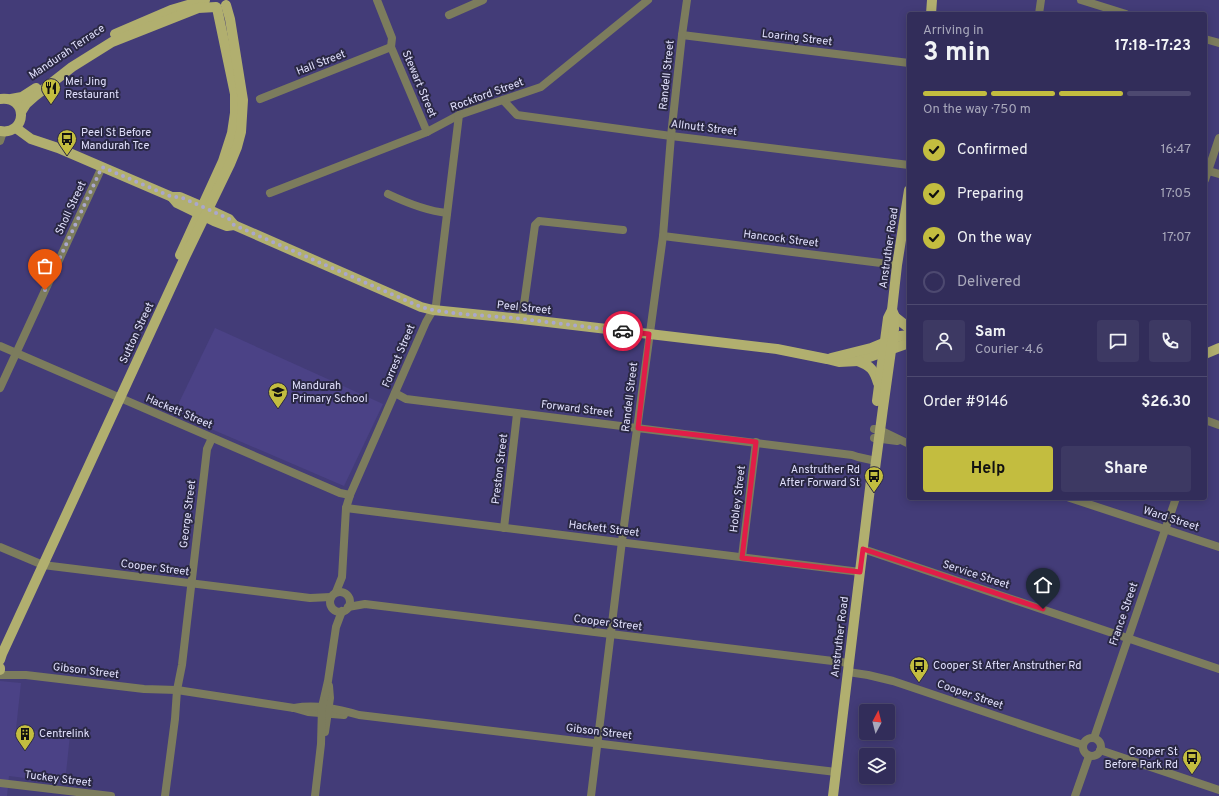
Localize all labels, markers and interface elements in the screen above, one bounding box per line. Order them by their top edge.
street label: Mandurah Terrace [26,21,108,83]
text: Arriving in [923,23,984,39]
street label: Loaring Street [761,27,833,49]
text: 3 min [923,37,991,70]
text: 17:18–17:23 [1115,37,1191,56]
street label: Randell Street [656,39,678,111]
street label: Hall Street [294,47,348,79]
street label: Stewart Street [399,48,439,120]
place label: Mei Jing Restaurant [65,75,119,102]
street label: Rockford Street [448,75,526,115]
restaurant icon: Mei Jing Restaurant [40,77,62,105]
text: On the way · 750 m [923,102,1031,118]
street label: Allnutt Street [670,117,738,139]
place label: Peel St Before Mandurah Tce [81,126,151,153]
bus stop icon: Peel St Before Mandurah Tce [56,128,78,156]
icon: check [923,139,945,161]
text: Confirmed [957,141,1028,160]
text: 16:47 [1161,142,1191,158]
street label: Sholl Street [52,179,90,237]
icon: check [923,183,945,205]
text: Preparing [957,185,1024,204]
text: 17:05 [1161,186,1191,202]
street label: Anstruther Road [876,207,902,289]
street label: Hancock Street [743,227,819,251]
icon: check [923,227,945,249]
text: On the way [957,229,1032,248]
text: 17:07 [1162,230,1191,246]
pin [28,249,62,290]
icon: bag [34,255,56,277]
text: Delivered [957,273,1021,292]
street label: Peel Street [496,298,552,318]
street label: Sutton Street [117,300,157,366]
courier [603,311,643,351]
icon: car [612,320,634,342]
button: person [923,320,965,362]
button: chat [1097,320,1139,362]
button: phone [1149,320,1191,362]
street label: Forrest Street [379,322,419,390]
text: Sam [975,323,1006,342]
text: Courier · 4.6 [975,342,1043,358]
street label: Randell Street [619,361,641,433]
place label: Mandurah Primary School [292,379,368,406]
school or university icon: Mandurah Primary School [267,381,289,409]
street label: Hackett Street [144,392,214,432]
text: Order #9146 [923,393,1008,412]
text: $26.30 [1141,393,1191,412]
street label: Forward Street [540,398,614,420]
street label: Preston Street [489,433,511,505]
button: Help [923,446,1053,492]
button: Share [1061,446,1191,492]
place label: Anstruther Rd After Forward St [779,463,860,490]
street label: Hobley Street [727,465,749,533]
bus stop icon: Anstruther Rd After Forward St [863,465,885,493]
street label: George Street [177,479,199,549]
street label: Ward Street [1141,503,1201,535]
street label: Hackett Street [568,518,640,540]
street label: Cooper Street [120,557,190,579]
street label: Service Street [941,558,1011,592]
pin [1026,568,1060,609]
icon: home [1032,574,1054,596]
street label: France Street [1107,580,1141,648]
street label: Anstruther Road [828,596,852,678]
street label: Cooper Street [573,612,643,634]
bus stop icon: Cooper St After Anstruther Rd [908,655,930,683]
place label: Cooper St After Anstruther Rd [933,659,1081,673]
street label: Gibson Street [52,660,120,682]
street label: Cooper Street [935,677,1005,713]
north arrow [859,704,895,740]
map controls [859,704,895,784]
street label: Gibson Street [565,721,633,743]
building icon: Centrelink [14,723,36,751]
place label: Centrelink [39,727,90,741]
place label: Cooper St Before Park Rd [1104,745,1178,772]
bus stop icon: Cooper St Before Park Rd [1181,747,1203,775]
button: layers [859,748,895,784]
street label: Tuckey Street [24,768,92,790]

